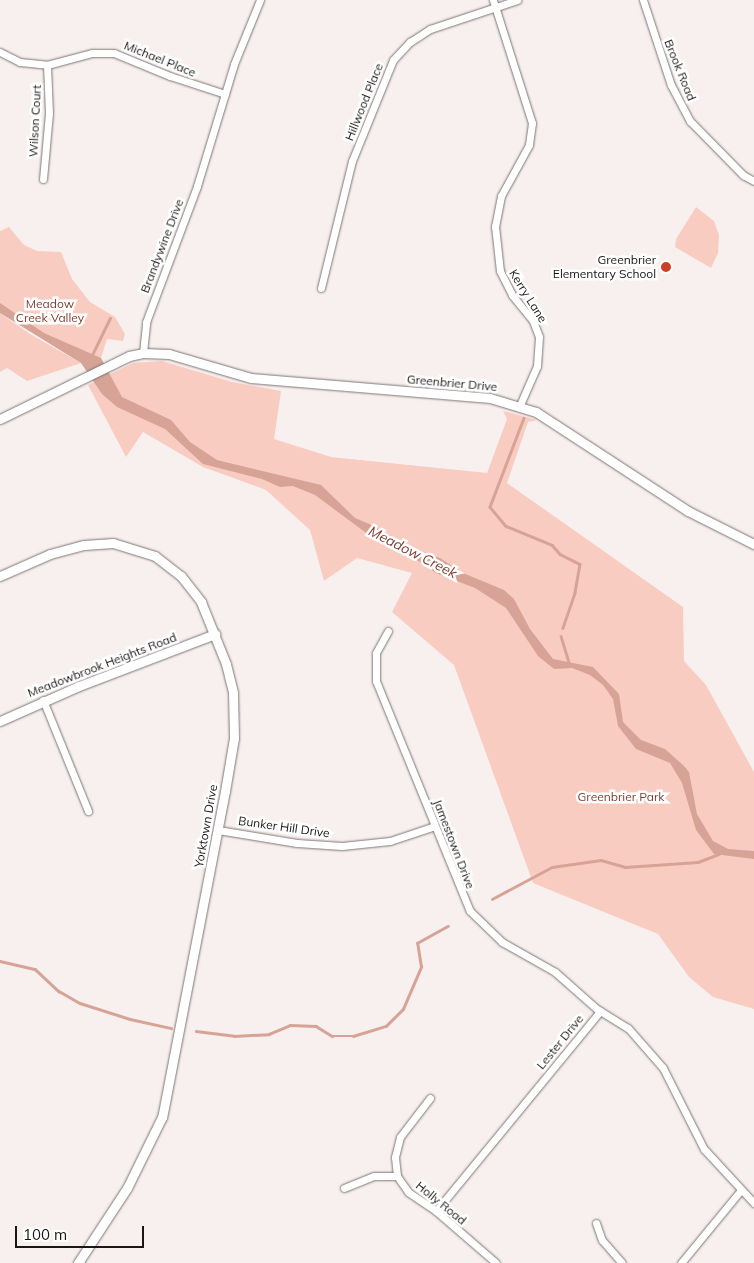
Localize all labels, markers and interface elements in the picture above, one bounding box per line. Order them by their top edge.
street label: Brook Road [661,37,699,103]
street label: Michael Place [122,38,198,80]
street label: Hillwood Place [342,61,386,143]
street label: Wilson Court [26,84,44,158]
street label: Brandywine Drive [137,197,187,295]
place label: Greenbrier Elementary School [553,253,656,281]
marker: Greenbrier Elementary School [660,261,672,273]
street label: Kerry Lane [506,267,550,325]
park label: Meadow Creek Valley [16,297,84,325]
street label: Greenbrier Drive [406,372,498,394]
water label: Meadow Creek [366,522,460,582]
street label: Meadowbrook Heights Road [25,630,179,700]
street label: Yorktown Drive [192,783,220,869]
park label: Greenbrier Park [578,790,664,804]
street label: Jamestown Drive [430,797,478,891]
street label: Bunker Hill Drive [237,813,331,841]
street label: Lester Drive [534,1012,586,1072]
street label: Holly Road [413,1178,469,1228]
scale bar [18,1216,146,1248]
text: 100 m [23,1225,67,1244]

